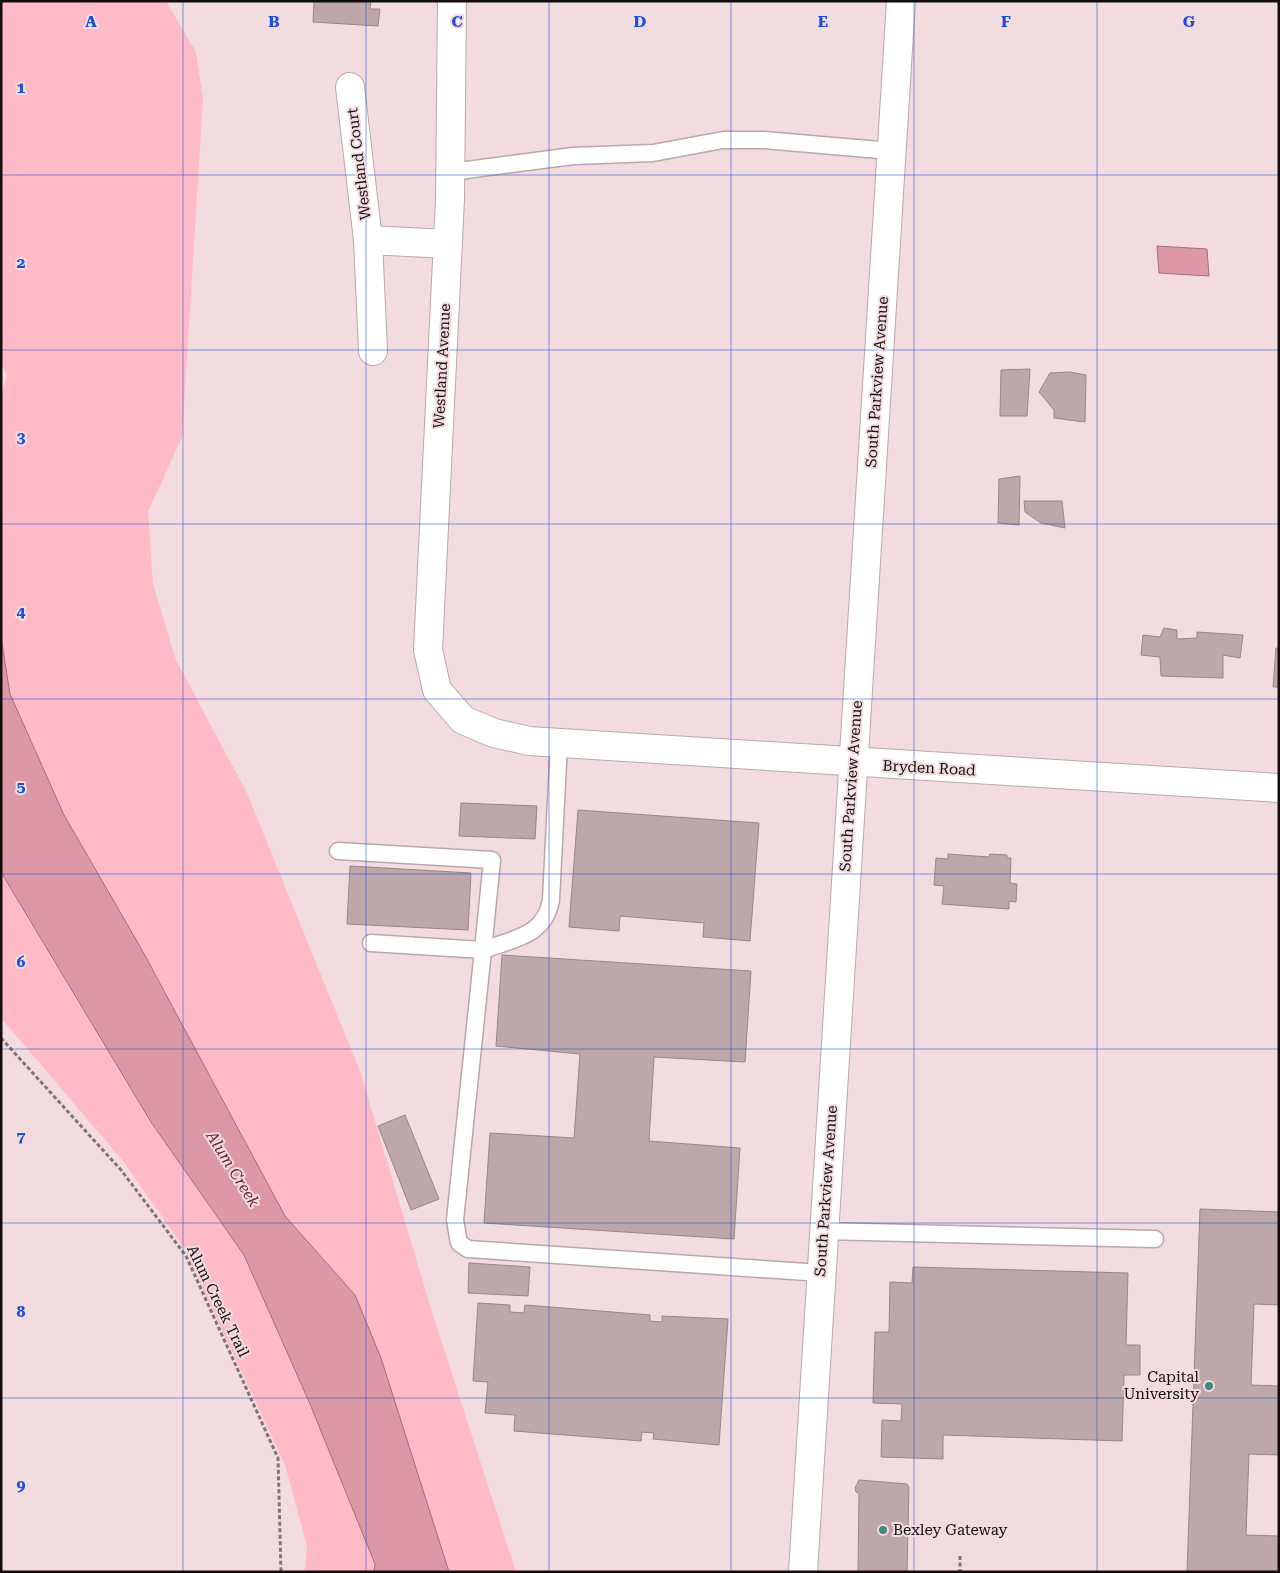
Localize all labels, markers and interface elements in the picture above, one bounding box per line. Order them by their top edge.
text: A [85,12,97,31]
text: B [268,12,280,31]
text: C [451,12,463,31]
text: D [634,12,647,31]
text: E [818,12,828,31]
text: F [1001,12,1011,31]
text: G [1183,12,1196,31]
text: 1 [17,78,26,97]
street label: Westland Court [343,107,375,221]
text: 2 [17,253,26,272]
street label: South Parkview Avenue [862,296,892,468]
street label: Westland Avenue [430,303,454,429]
text: 3 [17,428,26,447]
text: 4 [17,602,26,621]
street label: South Parkview Avenue [836,700,866,872]
street label: Bryden Road [882,757,976,779]
text: 5 [17,777,26,796]
text: 6 [17,952,26,971]
street label: South Parkview Avenue [811,1105,841,1277]
text: 7 [17,1127,26,1146]
water label: Alum Creek [202,1127,264,1211]
street label: Alum Creek Trail [183,1242,253,1360]
text: 8 [17,1302,26,1321]
place label: Capital University [1124,1368,1199,1403]
marker: Capital University [1203,1380,1215,1392]
text: 9 [17,1476,26,1495]
place label: Bexley Gateway [893,1521,1008,1539]
marker: Bexley Gateway [877,1524,889,1536]

